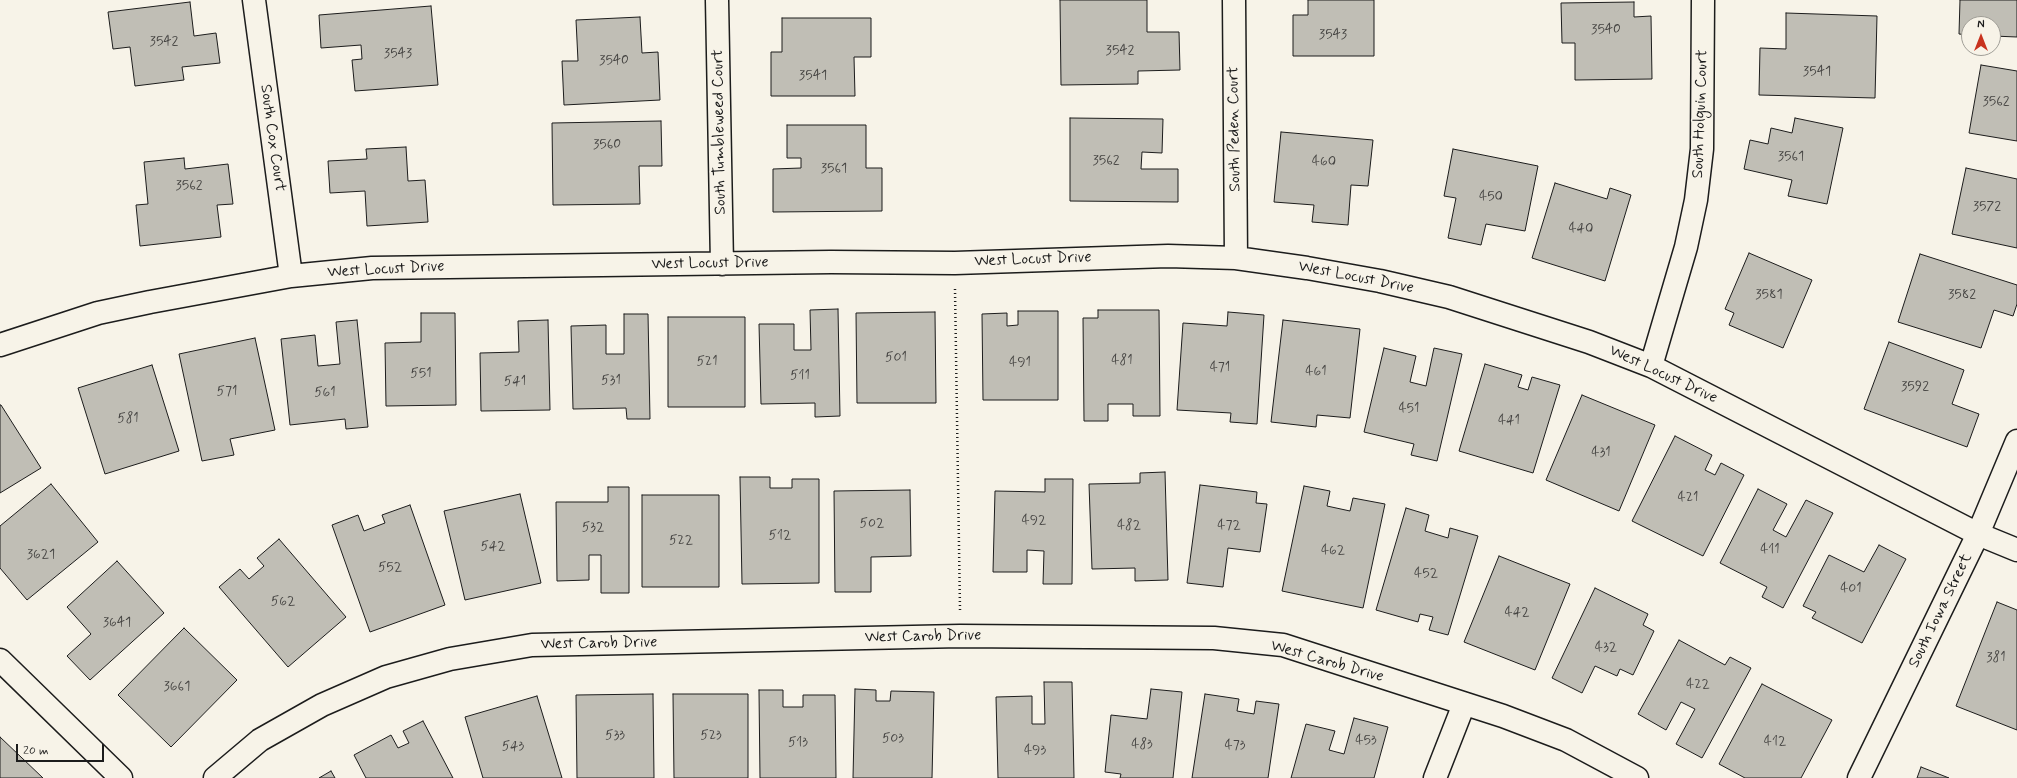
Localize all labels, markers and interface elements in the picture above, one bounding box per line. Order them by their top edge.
north arrow [1961,16,2001,56]
text: N [1977,18,1985,32]
house number: 3540 [1591,22,1621,38]
house number: 3543 [1319,27,1347,43]
house number: 3542 [150,34,178,50]
house number: 3542 [1106,43,1134,59]
house number: 3543 [384,46,412,62]
street label: South Tumbleweed Court [709,49,731,215]
street label: South Holguin Court [1689,49,1713,179]
house number: 3540 [599,53,629,69]
house number: 3541 [1803,64,1831,80]
street label: South Peden Court [1224,66,1246,192]
house number: 3541 [799,68,827,84]
street label: South Cox Court [255,83,289,193]
house number: 3562 [1982,94,2010,110]
house number: 3560 [593,137,621,153]
house number: 3561 [1778,149,1804,165]
house number: 3562 [1092,153,1120,169]
house number: 460 [1312,154,1336,170]
house number: 3561 [821,161,847,177]
house number: 3562 [175,178,203,194]
house number: 450 [1479,189,1503,205]
house number: 3572 [1973,199,2001,215]
house number: 440 [1568,221,1594,237]
street label: West Locust Drive [974,248,1092,272]
street label: West Locust Drive [651,253,769,275]
street label: West Locust Drive [327,257,445,283]
street label: West Locust Drive [1297,257,1415,299]
house number: 3581 [1755,287,1783,303]
house number: 3582 [1948,287,1976,303]
street label: West Locust Drive [1606,342,1720,408]
house number: 501 [885,350,907,366]
house number: 481 [1111,353,1133,369]
house number: 521 [696,354,718,370]
house number: 491 [1009,355,1031,371]
house number: 471 [1210,360,1230,376]
house number: 461 [1305,364,1327,380]
house number: 551 [410,366,432,382]
house number: 511 [790,368,810,384]
house number: 531 [601,373,621,389]
house number: 541 [504,374,526,390]
house number: 3592 [1901,379,1929,395]
house number: 571 [217,384,237,400]
house number: 561 [314,385,336,401]
house number: 451 [1398,401,1420,417]
house number: 581 [117,411,139,427]
house number: 441 [1498,413,1520,429]
house number: 431 [1591,445,1611,461]
house number: 421 [1678,490,1698,506]
house number: 492 [1022,513,1046,529]
house number: 502 [860,516,884,532]
house number: 482 [1117,518,1141,534]
house number: 472 [1217,518,1241,534]
house number: 532 [582,520,604,536]
house number: 512 [769,528,791,544]
house number: 522 [669,533,693,549]
house number: 542 [480,539,506,555]
house number: 411 [1760,542,1780,558]
house number: 462 [1321,543,1345,559]
house number: 3621 [27,547,55,563]
street label: South Iowa Street [1905,551,1977,671]
house number: 552 [378,560,402,576]
house number: 452 [1414,566,1438,582]
house number: 401 [1840,581,1862,597]
house number: 562 [271,594,295,610]
house number: 442 [1505,605,1529,621]
house number: 3641 [103,615,131,631]
street label: West Carob Drive [864,626,982,648]
street label: West Carob Drive [540,633,658,655]
street label: West Carob Drive [1268,637,1386,687]
house number: 432 [1595,640,1617,656]
house number: 381 [1986,650,2006,666]
house number: 422 [1686,677,1710,693]
house number: 3661 [164,679,190,695]
house number: 533 [605,728,625,744]
house number: 523 [700,728,722,744]
house number: 503 [882,731,904,747]
house number: 453 [1355,733,1377,749]
house number: 412 [1764,734,1786,750]
house number: 513 [788,735,808,751]
scale bar [18,736,106,762]
house number: 483 [1131,737,1153,753]
house number: 473 [1225,738,1245,754]
house number: 543 [502,739,524,755]
text: 20 m [23,743,49,759]
house number: 493 [1024,743,1046,759]

